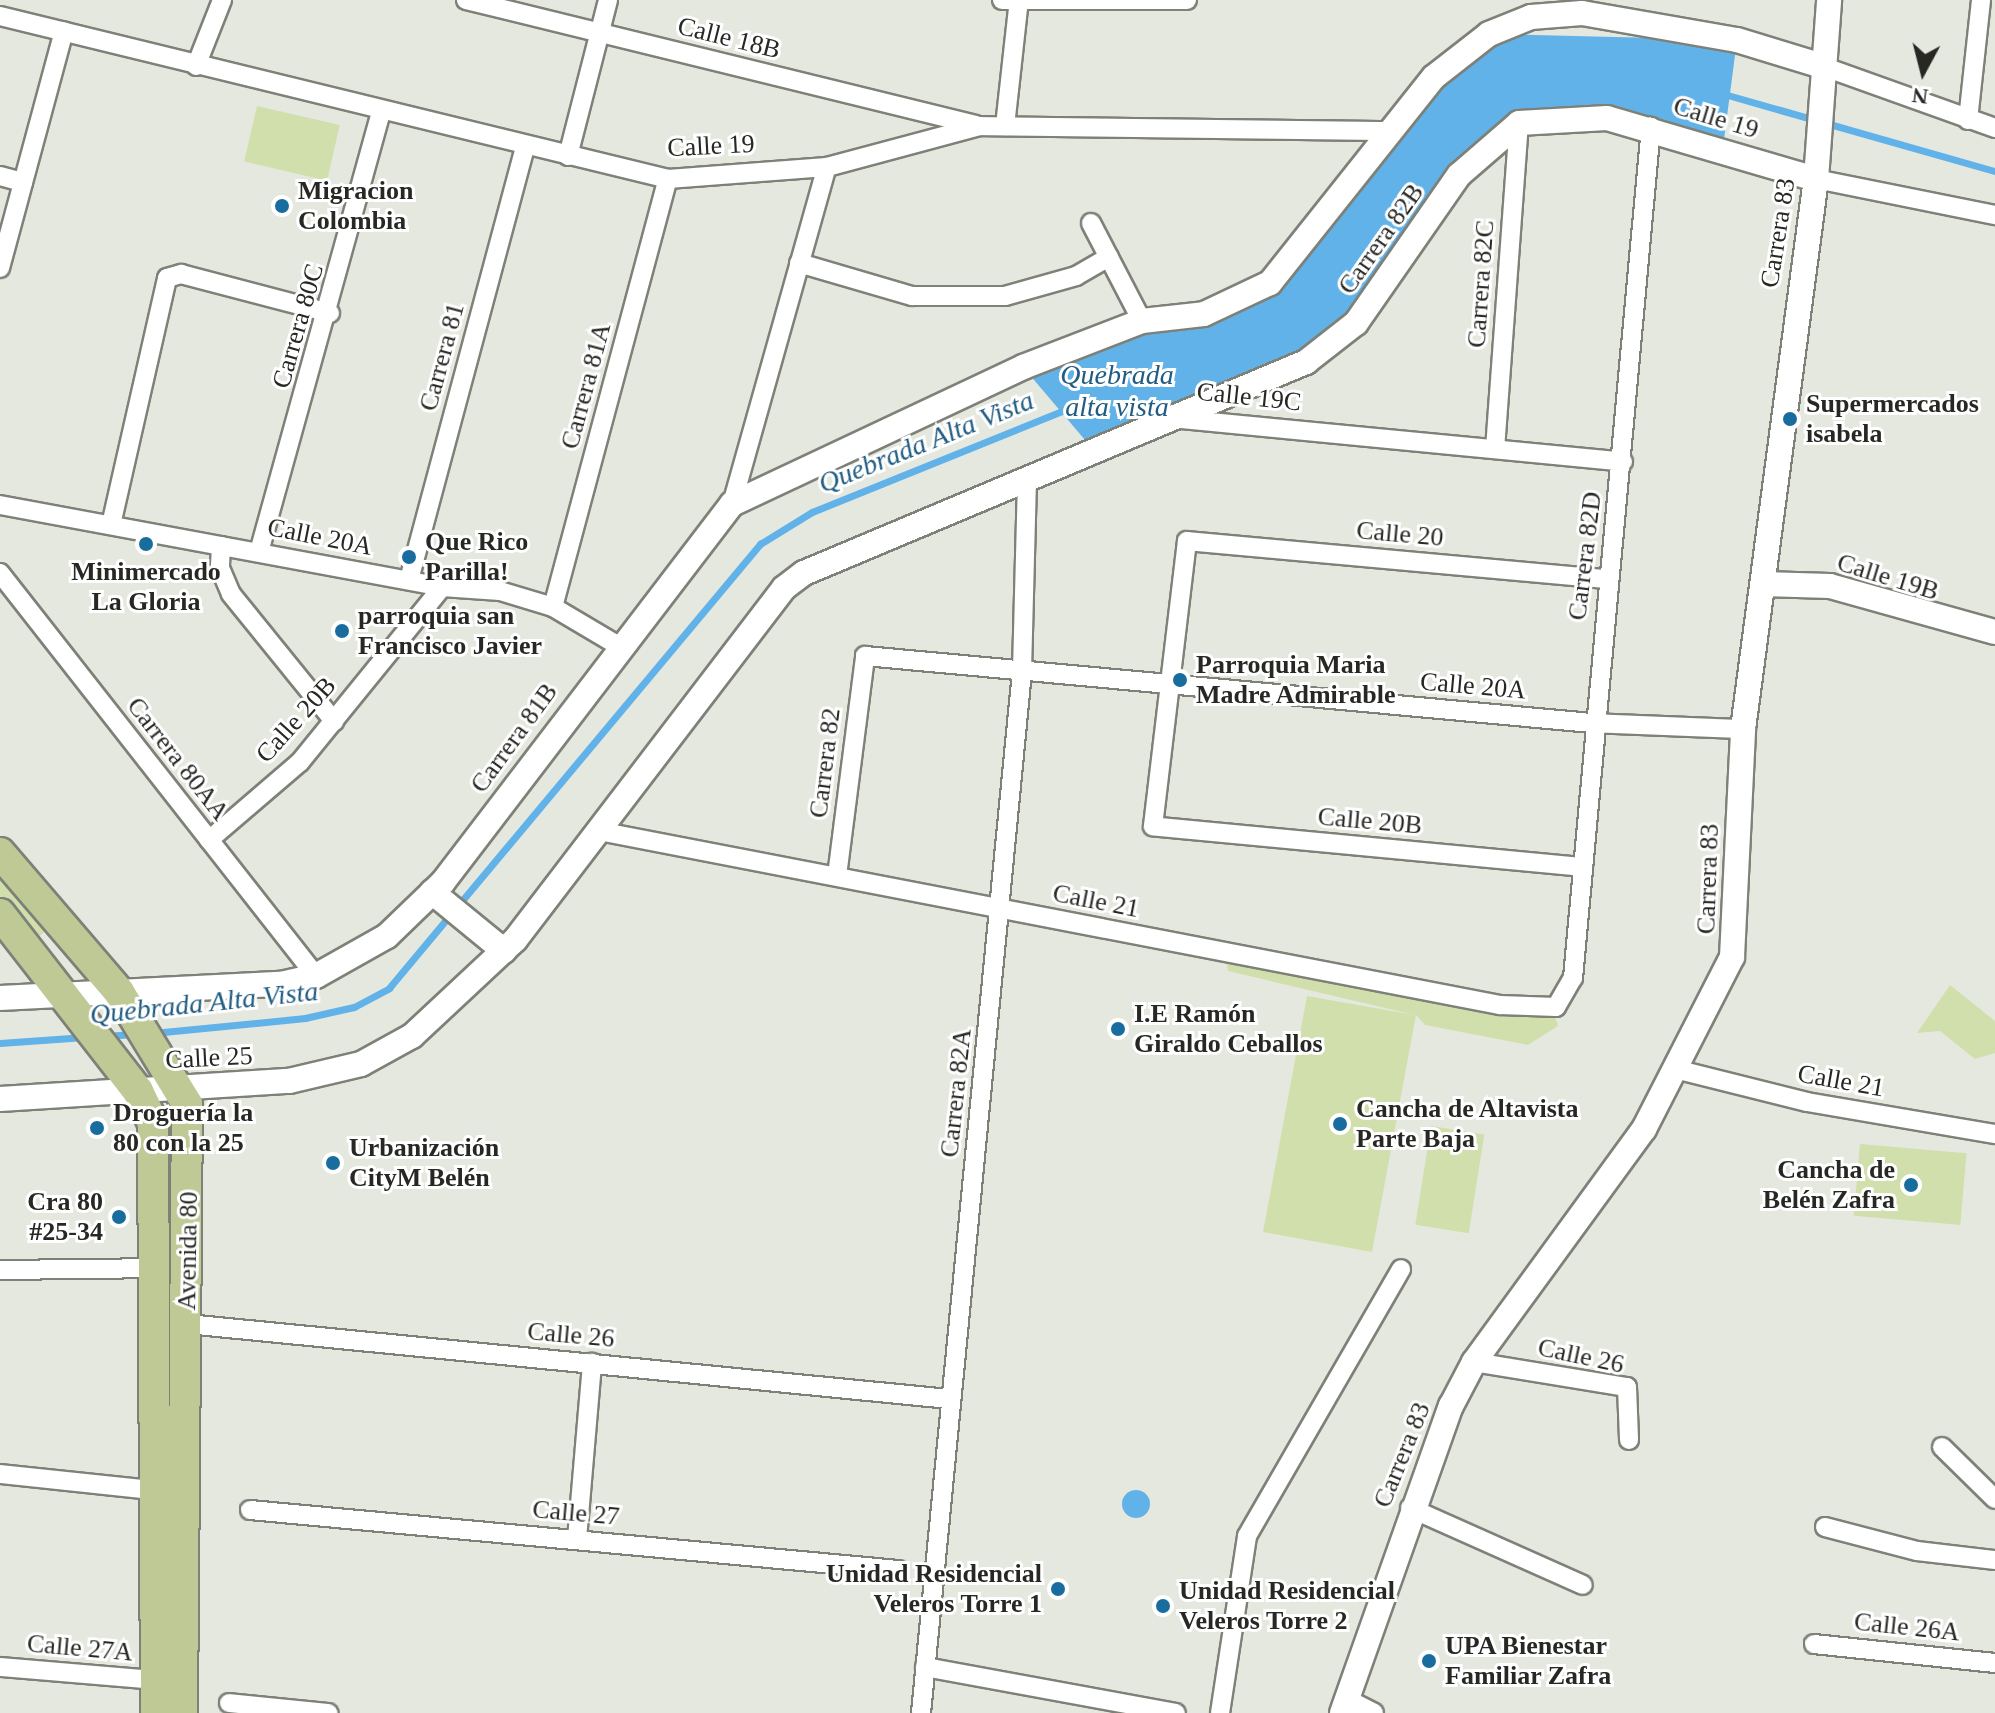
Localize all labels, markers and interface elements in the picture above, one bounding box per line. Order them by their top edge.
street label: Calle 18B [674,10,784,66]
north arrow [1883,32,1963,112]
text: N [1911,83,1929,110]
street label: Calle 19 [1670,90,1762,146]
street label: Calle 19 [667,128,755,164]
place label: Migracion Colombia [298,175,414,236]
street label: Carrera 83 [1754,176,1802,290]
street label: Carrera 82B [1332,178,1430,300]
marker: Migracion Colombia [273,197,291,215]
street label: Carrera 82C [1461,219,1501,349]
street label: Carrera 80C [265,260,331,392]
street label: Carrera 81 [413,300,471,414]
street label: Carrera 81A [554,320,618,452]
water label: Quebrada alta vista [1060,358,1174,424]
street label: Calle 19C [1195,376,1303,418]
water label: Quebrada Alta Vista [813,383,1039,501]
place label: Supermercados isabela [1806,388,1979,450]
marker: Supermercados isabela [1781,410,1799,428]
street label: Carrera 82D [1562,490,1608,622]
street label: Calle 20A [265,512,375,562]
street label: Calle 20 [1355,515,1445,553]
place label: Que Rico Parilla! [425,526,528,588]
marker: Minimercado La Gloria [137,535,155,553]
street label: Calle 19B [1833,547,1943,607]
marker: Que Rico Parilla! [400,548,418,566]
place label: Minimercado La Gloria [71,556,221,618]
place label: parroquia san Francisco Javier [358,600,542,662]
marker: parroquia san Francisco Javier [333,622,351,640]
place label: Parroquia Maria Madre Admirable [1196,649,1397,710]
street label: Calle 20A [1419,666,1527,706]
street label: Calle 20B [249,671,343,769]
marker: Parroquia Maria Madre Admirable [1171,671,1189,689]
street label: Carrera 81B [464,677,564,799]
street label: Carrera 80AA [120,691,236,827]
street label: Carrera 82 [803,706,847,820]
street label: Calle 20B [1316,801,1424,841]
street label: Carrera 83 [1690,823,1726,935]
street label: Calle 21 [1050,877,1142,925]
water label: Quebrada Alta Vista [88,974,320,1032]
place label: I.E Ramón Giraldo Ceballos [1134,998,1323,1060]
marker: I.E Ramón Giraldo Ceballos [1109,1020,1127,1038]
street label: Carrera 82A [934,1027,978,1159]
street label: Calle 25 [165,1040,253,1076]
street label: Calle 21 [1795,1058,1887,1104]
place label: Cancha de Altavista Parte Baja [1356,1093,1580,1154]
place label: Droguería la 80 con la 25 [113,1097,253,1158]
marker: Cancha de Altavista Parte Baja [1331,1115,1349,1133]
marker: Droguería la 80 con la 25 [88,1119,106,1137]
place label: Urbanización CityM Belén [349,1132,499,1194]
marker: Urbanización CityM Belén [324,1154,342,1172]
place label: Cancha de Belén Zafra [1763,1154,1895,1216]
marker: Cancha de Belén Zafra [1902,1176,1920,1194]
place label: Cra 80 #25-34 [27,1186,103,1248]
street label: Avenida 80 [171,1191,205,1311]
marker: Cra 80 #25-34 [110,1208,128,1226]
street label: Calle 26 [526,1316,616,1354]
street label: Calle 26 [1535,1332,1627,1380]
street label: Carrera 83 [1367,1398,1437,1512]
street label: Calle 27 [531,1494,621,1532]
place label: Unidad Residencial Veleros Torre 1 [826,1558,1042,1620]
place label: Unidad Residencial Veleros Torre 2 [1179,1575,1395,1636]
marker: Unidad Residencial Veleros Torre 1 [1049,1580,1067,1598]
marker: Unidad Residencial Veleros Torre 2 [1154,1597,1172,1615]
street label: Calle 26A [1853,1606,1961,1648]
street label: Calle 27A [26,1628,134,1668]
place label: UPA Bienestar Familiar Zafra [1445,1630,1612,1692]
marker: UPA Bienestar Familiar Zafra [1420,1652,1438,1670]

